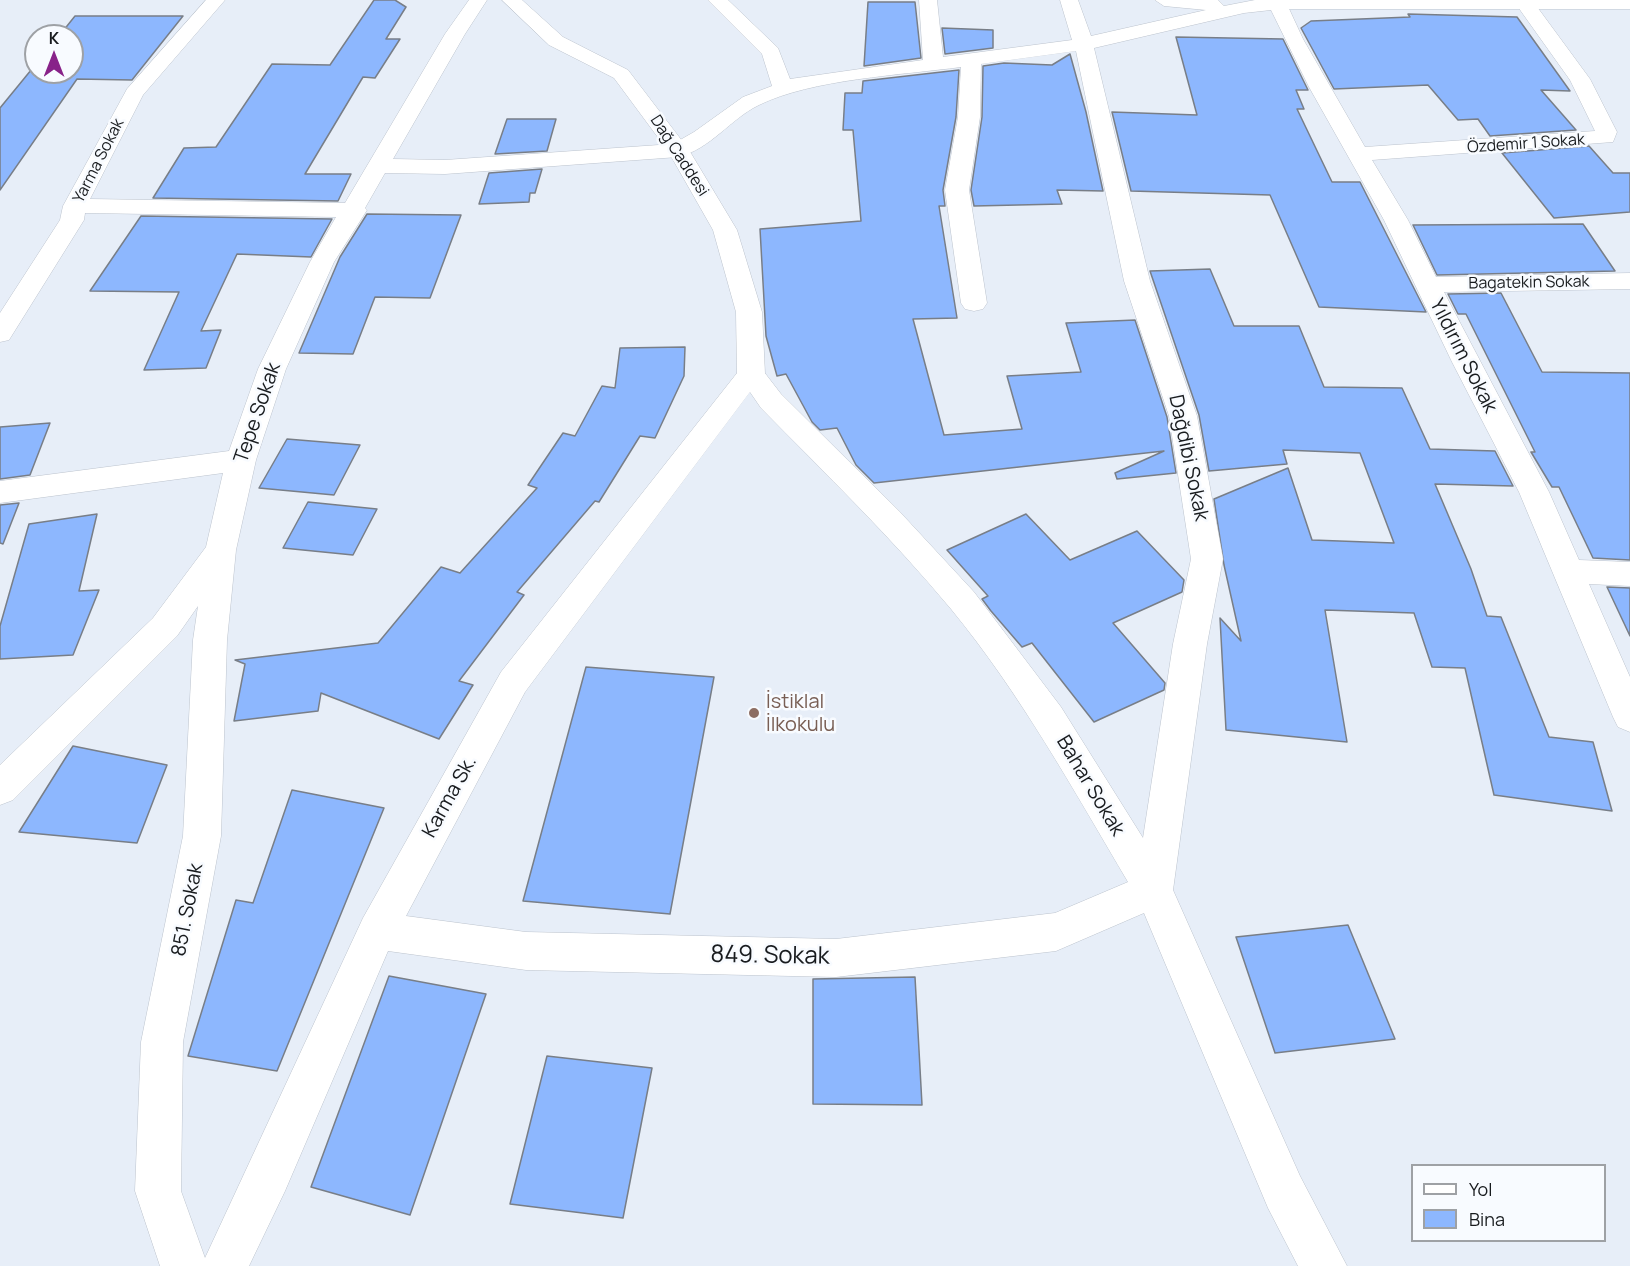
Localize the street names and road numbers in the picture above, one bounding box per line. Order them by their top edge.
street label: Dağ Caddesi [646,112,712,200]
street label: Yarma Sokak [70,116,128,206]
street label: Özdemir 1 Sokak [1467,130,1585,158]
street label: Bagatekin Sokak [1468,272,1590,294]
street label: Yıldırım Sokak [1424,295,1502,417]
street label: Tepe Sokak [230,360,286,466]
street label: Dağdibi Sokak [1163,393,1213,523]
street label: Bahar Sokak [1051,732,1129,840]
street label: Karma Sk. [418,752,482,842]
street label: 851. Sokak [167,861,209,959]
street label: 849. Sokak [710,941,830,971]

